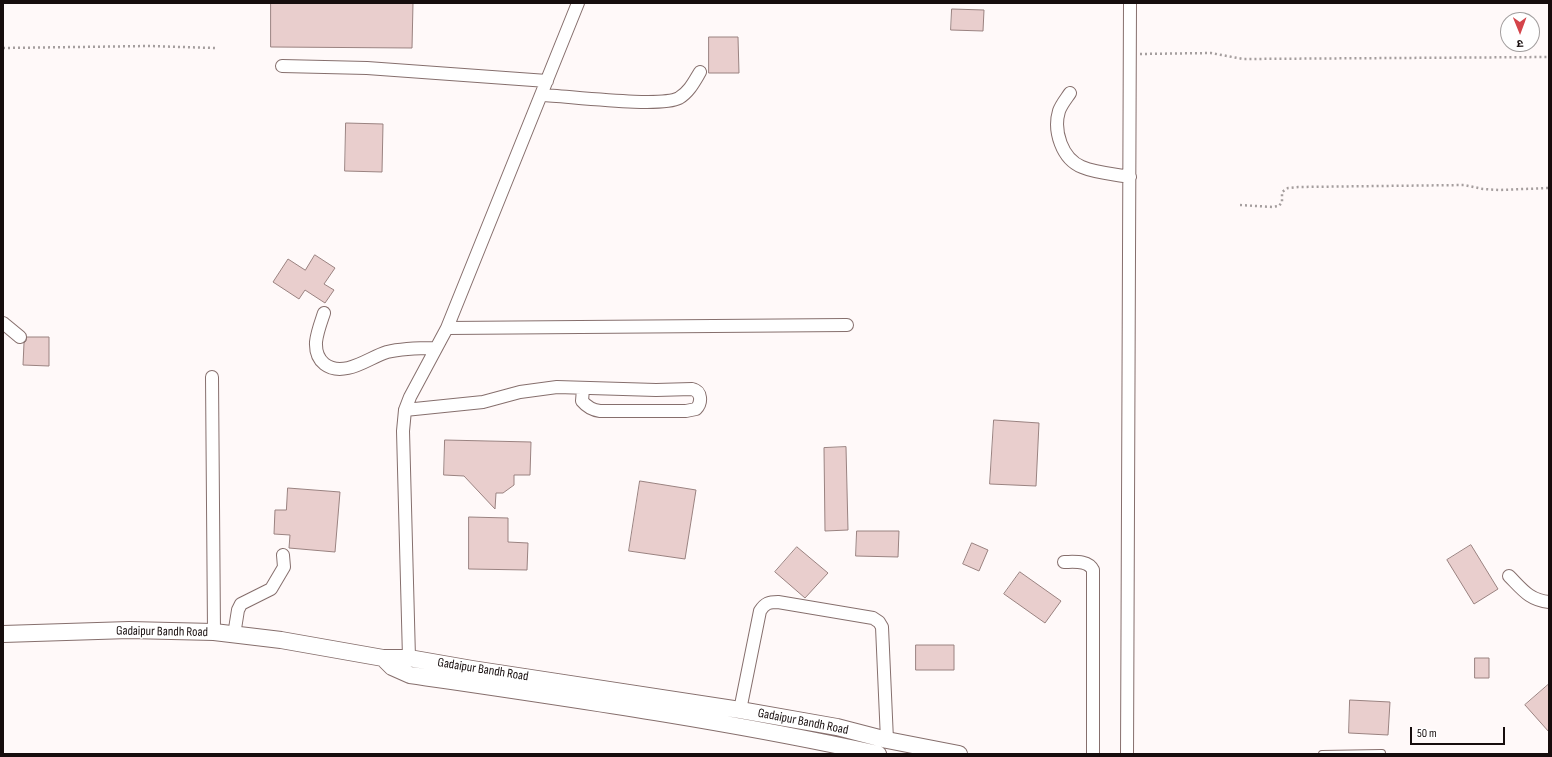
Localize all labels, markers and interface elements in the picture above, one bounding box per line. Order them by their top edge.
north arrow [1500,12,1540,52]
text: उ [1517,37,1524,50]
street label: Gadaipur Bandh Road [116,623,208,641]
street label: Gadaipur Bandh Road [436,655,530,685]
street label: Gadaipur Bandh Road [756,706,850,738]
scale bar [1412,719,1507,745]
text: 50 m [1417,726,1437,741]

